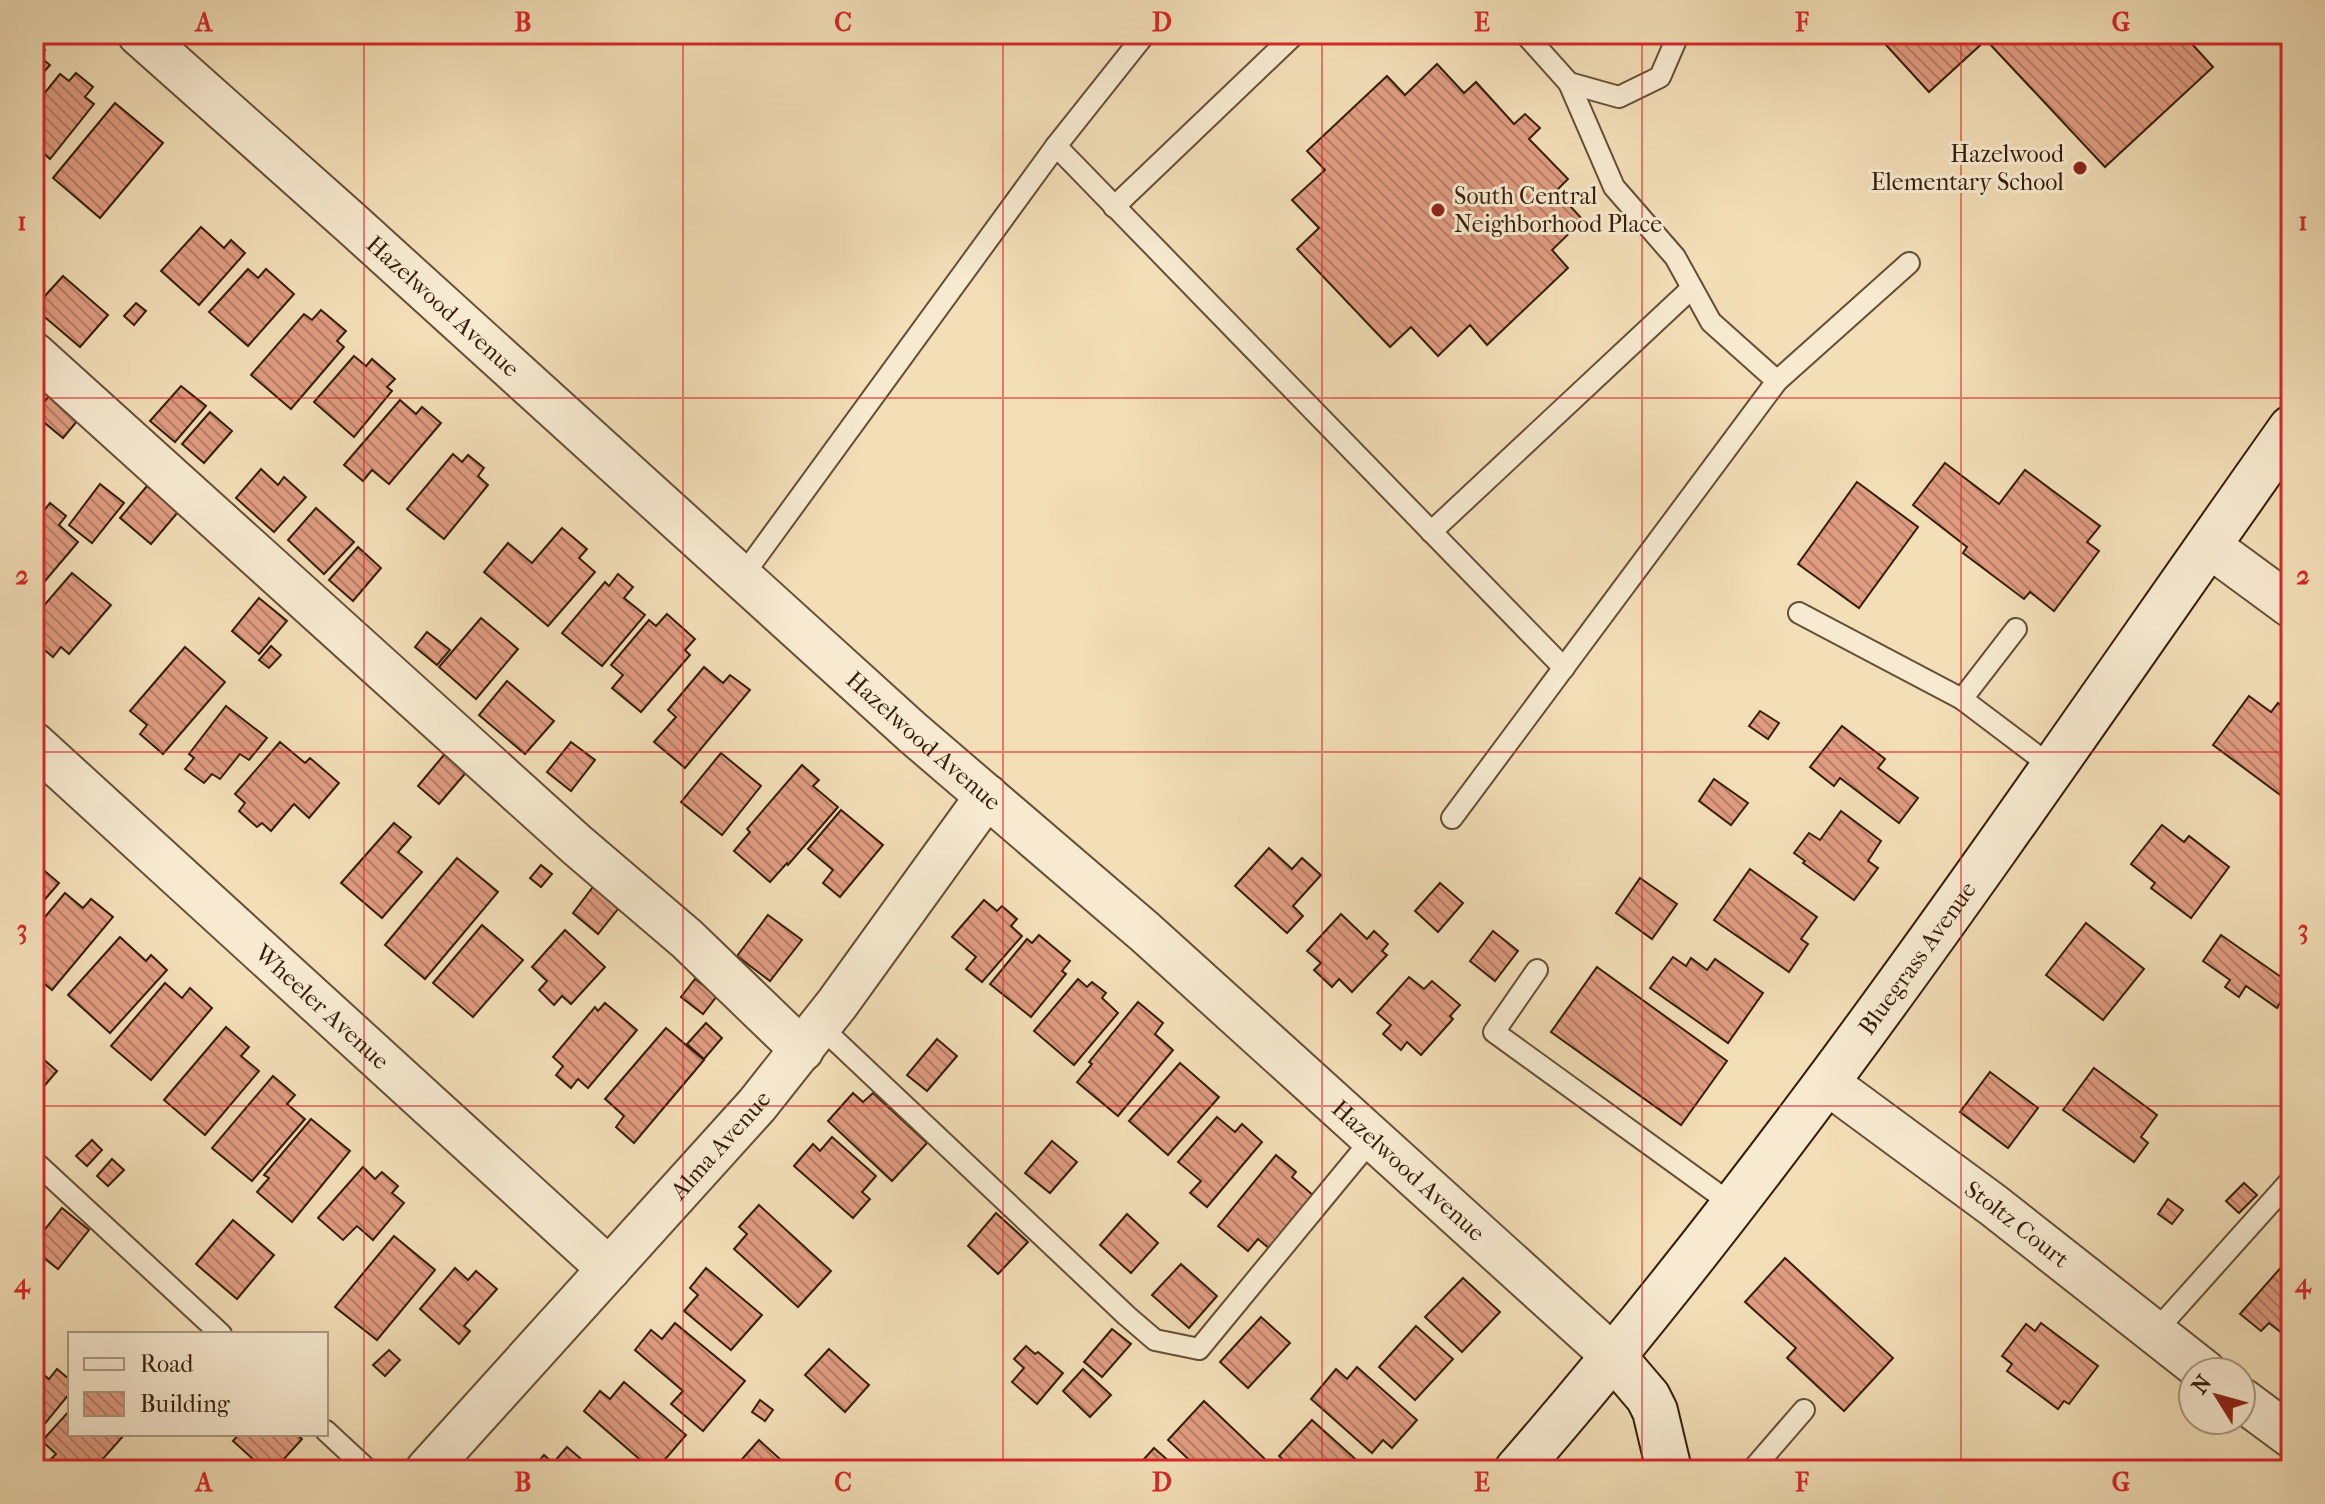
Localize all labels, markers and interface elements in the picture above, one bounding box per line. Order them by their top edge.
text: A [194,7,214,38]
text: B [515,7,532,38]
text: C [834,7,852,38]
text: D [1152,7,1172,38]
text: E [1474,7,1490,38]
text: F [1794,7,1809,38]
text: G [2112,7,2130,38]
place label: Hazelwood Elementary School [1871,140,2065,196]
marker: Hazelwood Elementary School [2071,159,2089,177]
place label: South Central Neighborhood Place [1454,182,1662,238]
marker: South Central Neighborhood Place [1429,201,1447,219]
text: 1 [17,206,27,237]
text: 1 [2298,206,2308,237]
street label: Hazelwood Avenue [361,230,525,383]
text: 2 [15,560,29,591]
text: 2 [2296,560,2310,591]
street label: Hazelwood Avenue [841,665,1007,816]
street label: Bluegrass Avenue [1853,876,1982,1040]
text: 3 [17,914,27,945]
text: 3 [2298,914,2308,945]
street label: Wheeler Avenue [248,938,395,1075]
street label: Alma Avenue [664,1085,777,1206]
street label: Hazelwood Avenue [1326,1094,1491,1247]
street label: Stoltz Court [1959,1175,2075,1274]
text: 4 [13,1268,31,1300]
text: 4 [2294,1268,2312,1300]
legend [68,1332,328,1436]
text: Road [140,1350,194,1378]
north arrow [2177,1356,2257,1436]
text: N [2186,1370,2217,1399]
text: Building [140,1390,231,1418]
text: A [194,1467,214,1498]
text: B [515,1467,532,1498]
text: C [834,1467,852,1498]
text: D [1152,1467,1172,1498]
text: E [1474,1467,1490,1498]
text: F [1794,1467,1809,1498]
text: G [2112,1467,2130,1498]

